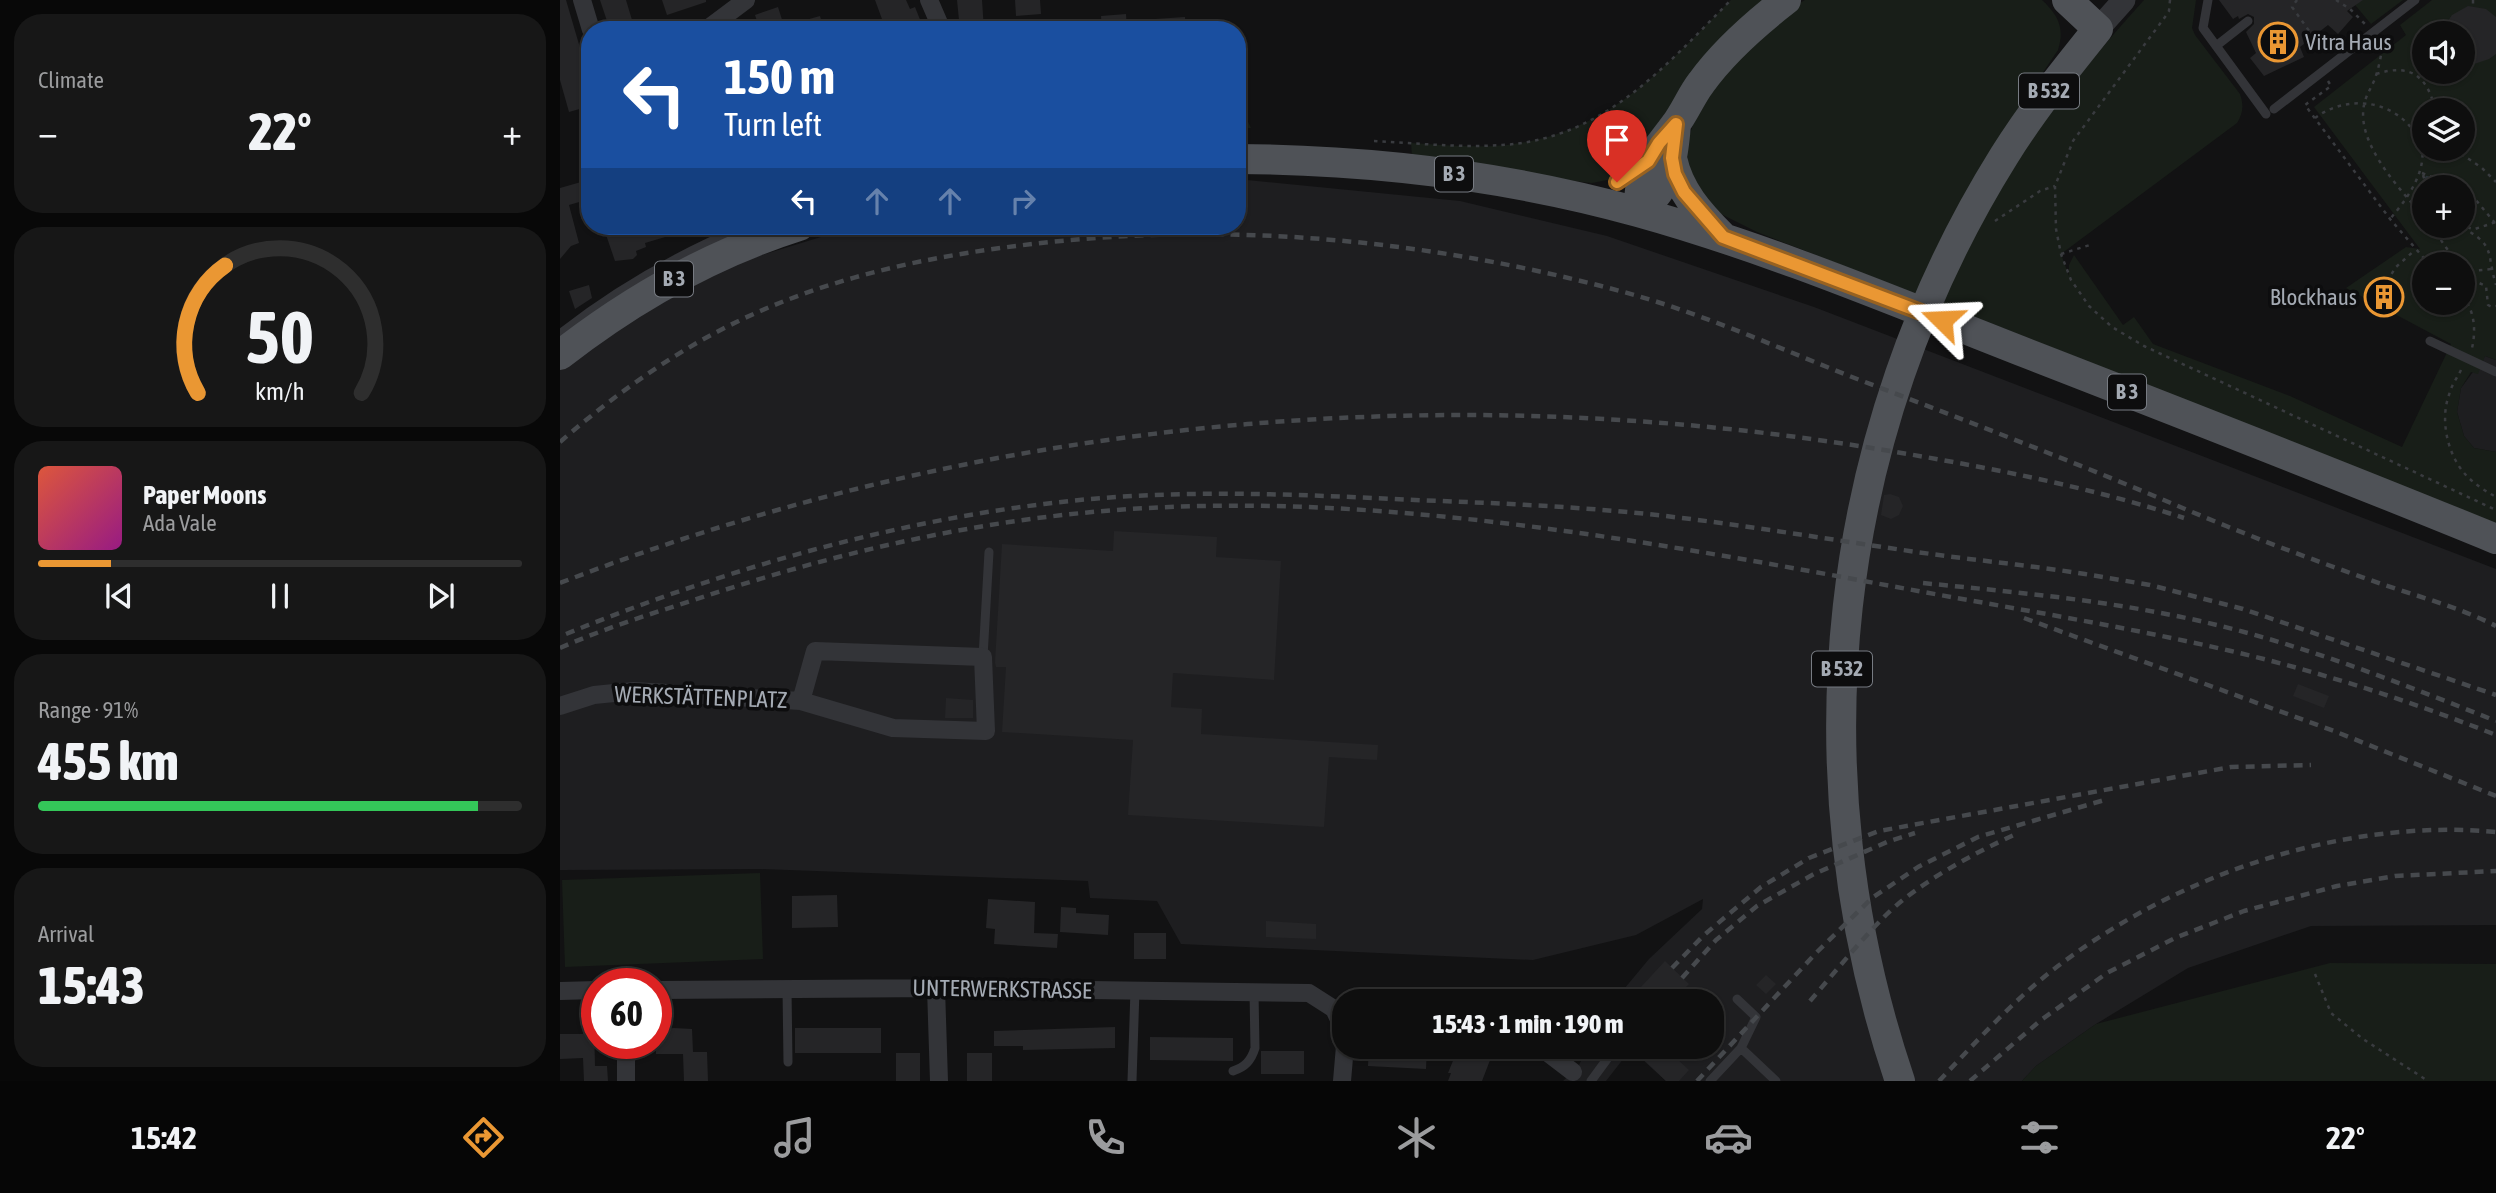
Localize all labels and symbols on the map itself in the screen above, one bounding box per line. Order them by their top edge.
building icon: Vitra Haus [2257,21,2299,63]
place label: Vitra Haus [2305,29,2392,55]
road number: B 532 [2019,74,2079,108]
pin [1587,110,1647,182]
road number: B 3 [1435,156,1473,192]
road number: B 3 [655,262,693,296]
building icon: Blockhaus [2363,276,2405,318]
position arrow [1905,283,1979,357]
place label: Blockhaus [2270,284,2357,310]
road number: B 3 [2108,374,2146,410]
road number: B 532 [1812,652,1872,686]
street label: WERKSTÄTTENPLATZ [614,681,788,713]
speed limit sign: 60 [581,968,672,1059]
street label: UNTERWERKSTRASSE [912,974,1092,1004]

